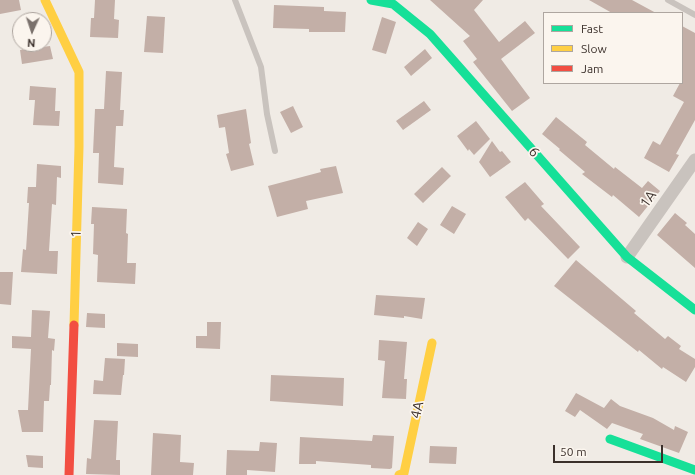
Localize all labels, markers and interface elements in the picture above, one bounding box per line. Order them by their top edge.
north arrow [12,12,52,52]
legend [543,12,683,84]
text: Fast [581,22,603,35]
text: N [27,37,36,49]
text: Slow [581,42,607,55]
text: Jam [581,62,603,75]
street label: 6 [525,144,543,160]
street label: 1A [636,187,660,211]
street label: 1 [67,230,85,238]
street label: 4A [407,400,427,420]
scale bar [555,437,665,463]
text: 50 m [560,445,587,458]

